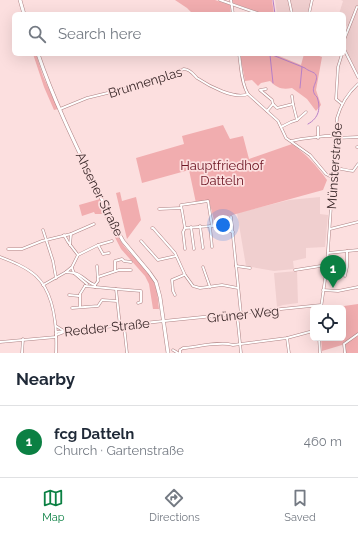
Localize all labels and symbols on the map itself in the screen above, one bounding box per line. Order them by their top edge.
street label: Brunnenplas [107,64,184,101]
street label: Münsterstraße [324,122,345,210]
street label: Ahsener Straße [73,150,127,239]
park label: Hauptfriedhof Datteln [180,158,264,188]
your location [213,215,233,235]
pin: 1 [320,255,346,288]
street label: Grüner Weg [206,303,280,326]
street label: Redder Straße [64,316,151,339]

